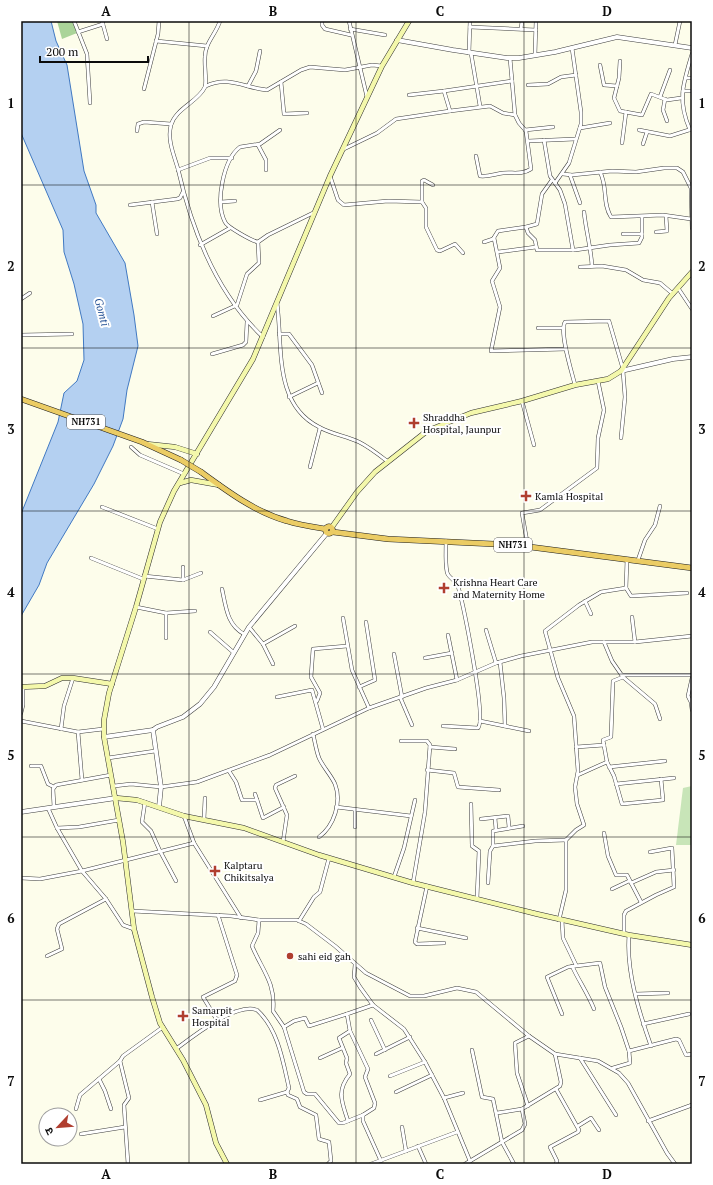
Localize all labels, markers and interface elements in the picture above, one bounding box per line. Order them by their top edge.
text: A [101,2,111,20]
text: B [269,2,277,20]
text: C [436,2,444,20]
text: D [602,2,612,20]
scale bar [40,38,148,64]
text: 200 m [46,44,79,59]
text: 1 [7,94,15,112]
text: 1 [698,94,706,112]
text: 2 [7,257,15,275]
text: 2 [698,257,706,275]
water label: Gomtī [92,296,113,329]
place label: Shraddha Hospital, Jaunpur [423,411,501,436]
road number: NH731 [67,415,105,429]
marker: Shraddha Hospital, Jaunpur [408,417,420,429]
text: 3 [7,420,15,438]
text: 3 [698,420,706,438]
marker: Kamla Hospital [520,490,532,502]
place label: Kamla Hospital [535,490,603,503]
road number: NH731 [494,538,532,552]
place label: Krishna Heart Care and Maternity Home [453,576,545,601]
marker: Krishna Heart Care and Maternity Home [438,582,450,594]
text: 4 [7,583,15,601]
text: 4 [698,583,706,601]
text: 5 [7,746,15,764]
text: 5 [698,746,706,764]
place label: Kalptaru Chikitsalya [224,859,274,884]
marker: Kalptaru Chikitsalya [209,865,221,877]
text: 6 [7,909,15,927]
text: 6 [698,909,706,927]
place label: sahi eid gah [298,950,351,963]
marker: sahi eid gah [285,951,295,961]
place label: Samarpit Hospital [192,1004,233,1029]
marker: Samarpit Hospital [177,1010,189,1022]
text: 7 [7,1072,15,1090]
text: 7 [698,1072,706,1090]
north arrow [38,1107,78,1147]
text: उ [41,1125,57,1137]
text: A [101,1165,111,1183]
text: B [269,1165,277,1183]
text: C [436,1165,444,1183]
text: D [602,1165,612,1183]

